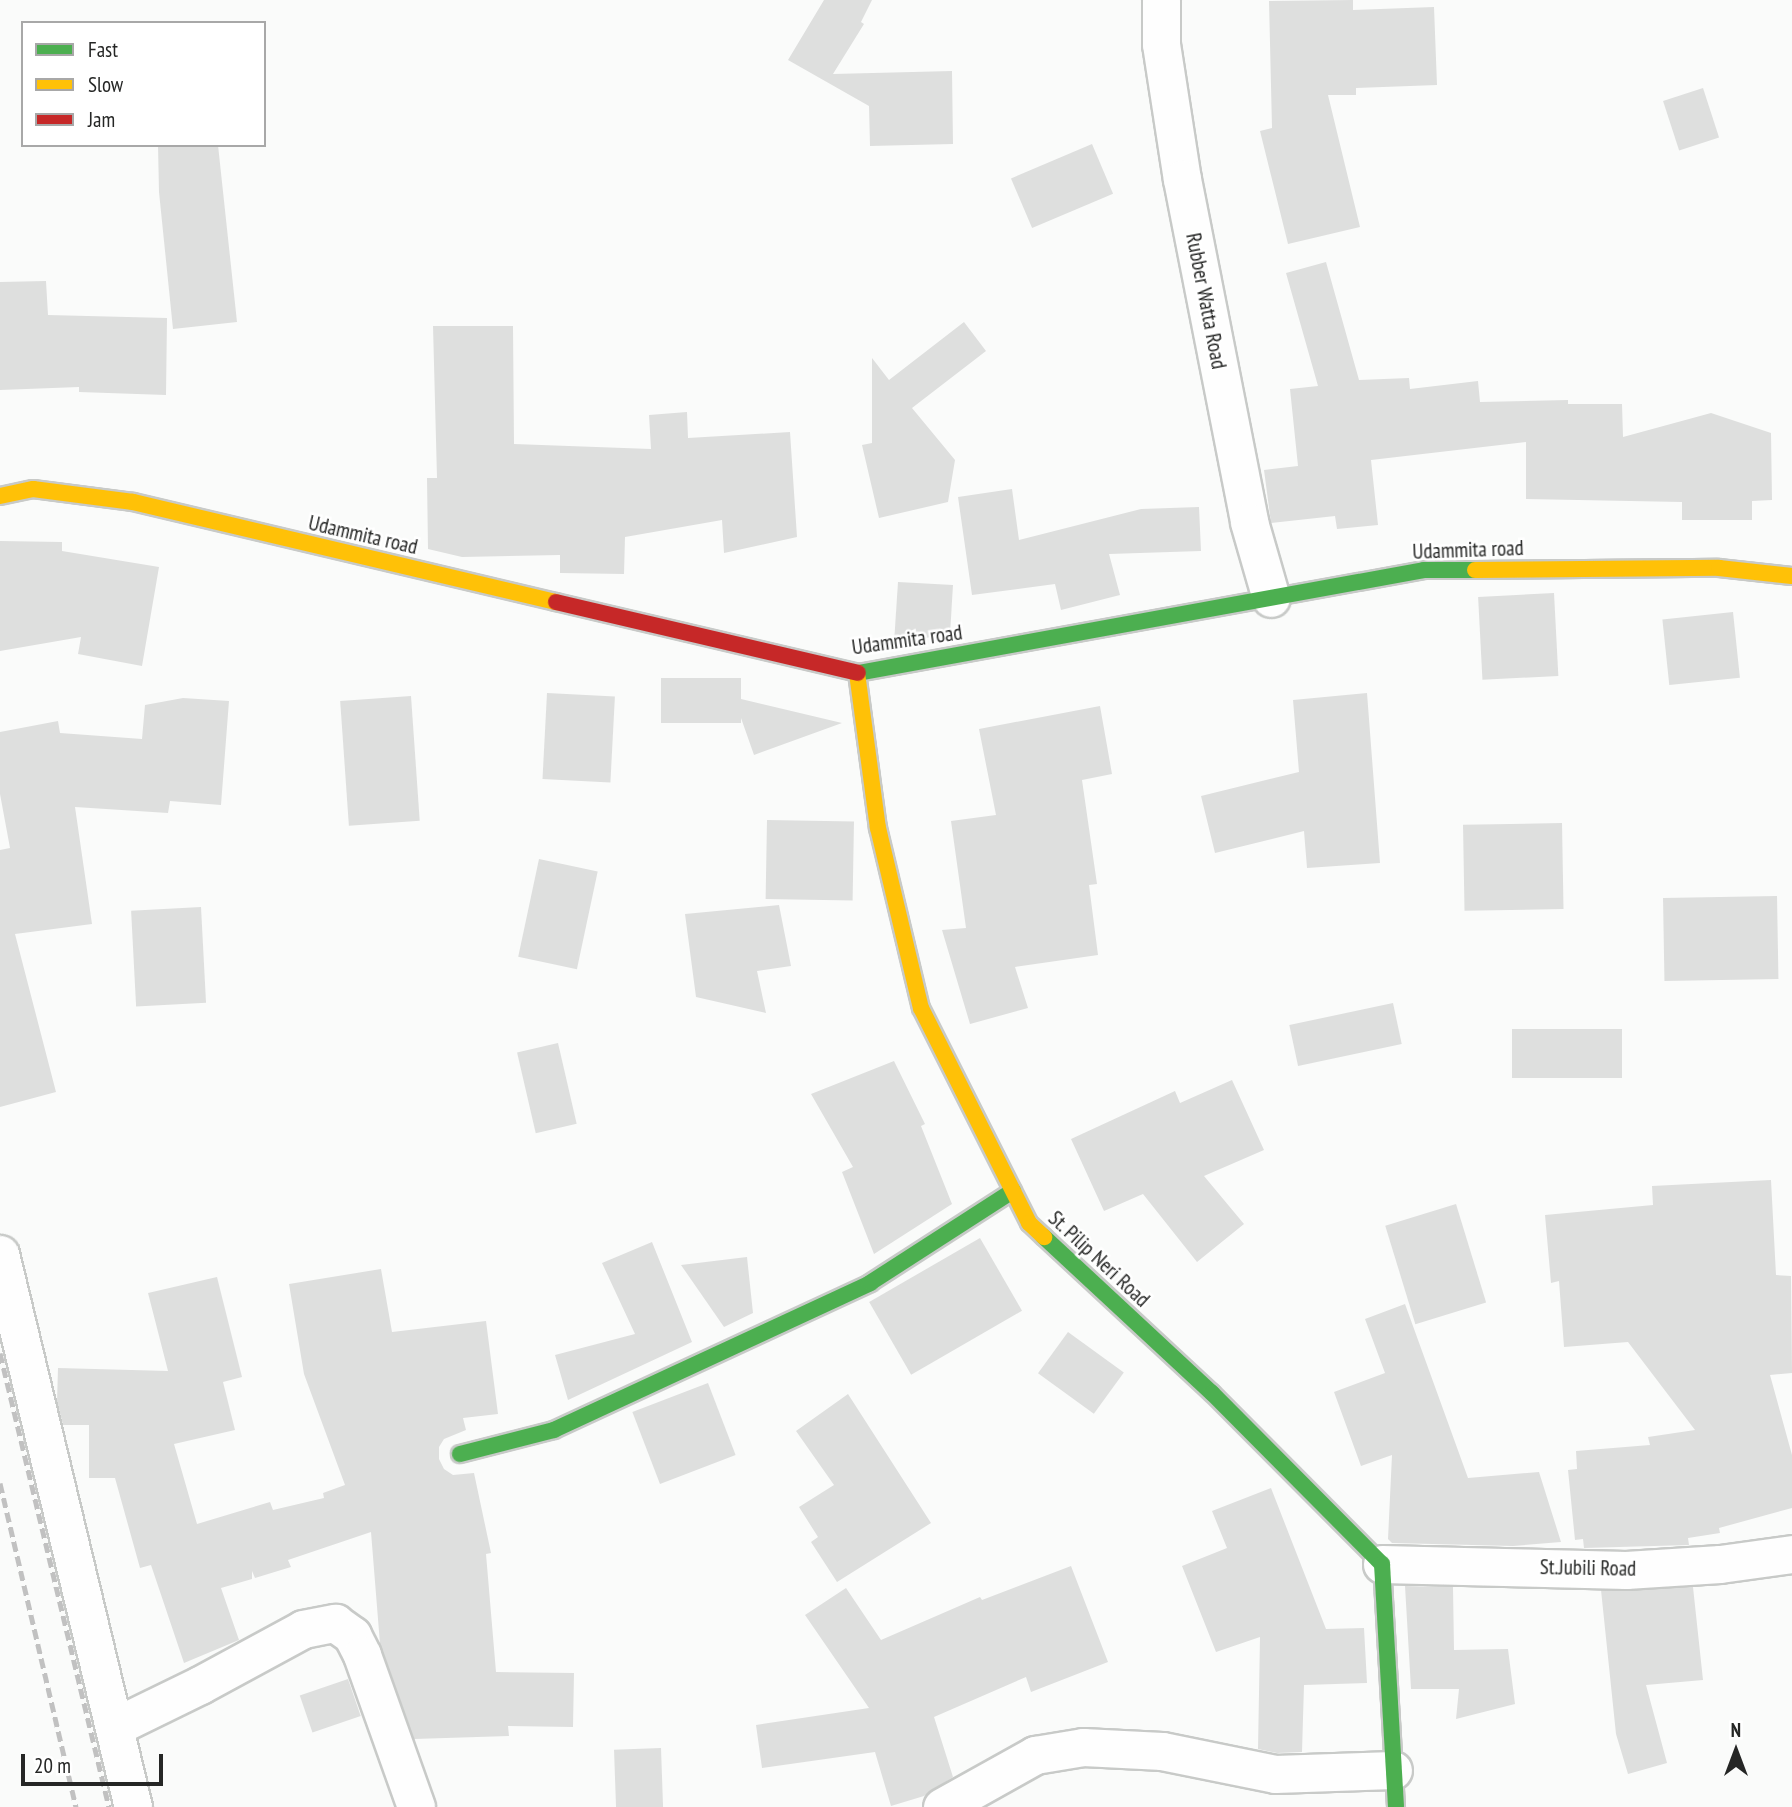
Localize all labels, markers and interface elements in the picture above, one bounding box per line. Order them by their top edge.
legend [21,21,266,147]
text: Fast [88,36,118,63]
text: Slow [88,71,123,98]
text: Jam [88,106,115,133]
street label: Rubber Watta Road [1180,231,1232,371]
street label: Udammita road [306,510,420,560]
street label: Udammita road [1412,535,1524,565]
street label: Udammita road [850,620,964,660]
street label: St. Pilip Neri Road [1043,1205,1155,1313]
street label: St.Jubili Road [1540,1555,1636,1581]
north arrow [1701,1716,1771,1786]
text: N [1731,1718,1741,1742]
scale bar [24,1741,166,1785]
text: 20 m [34,1752,71,1779]

